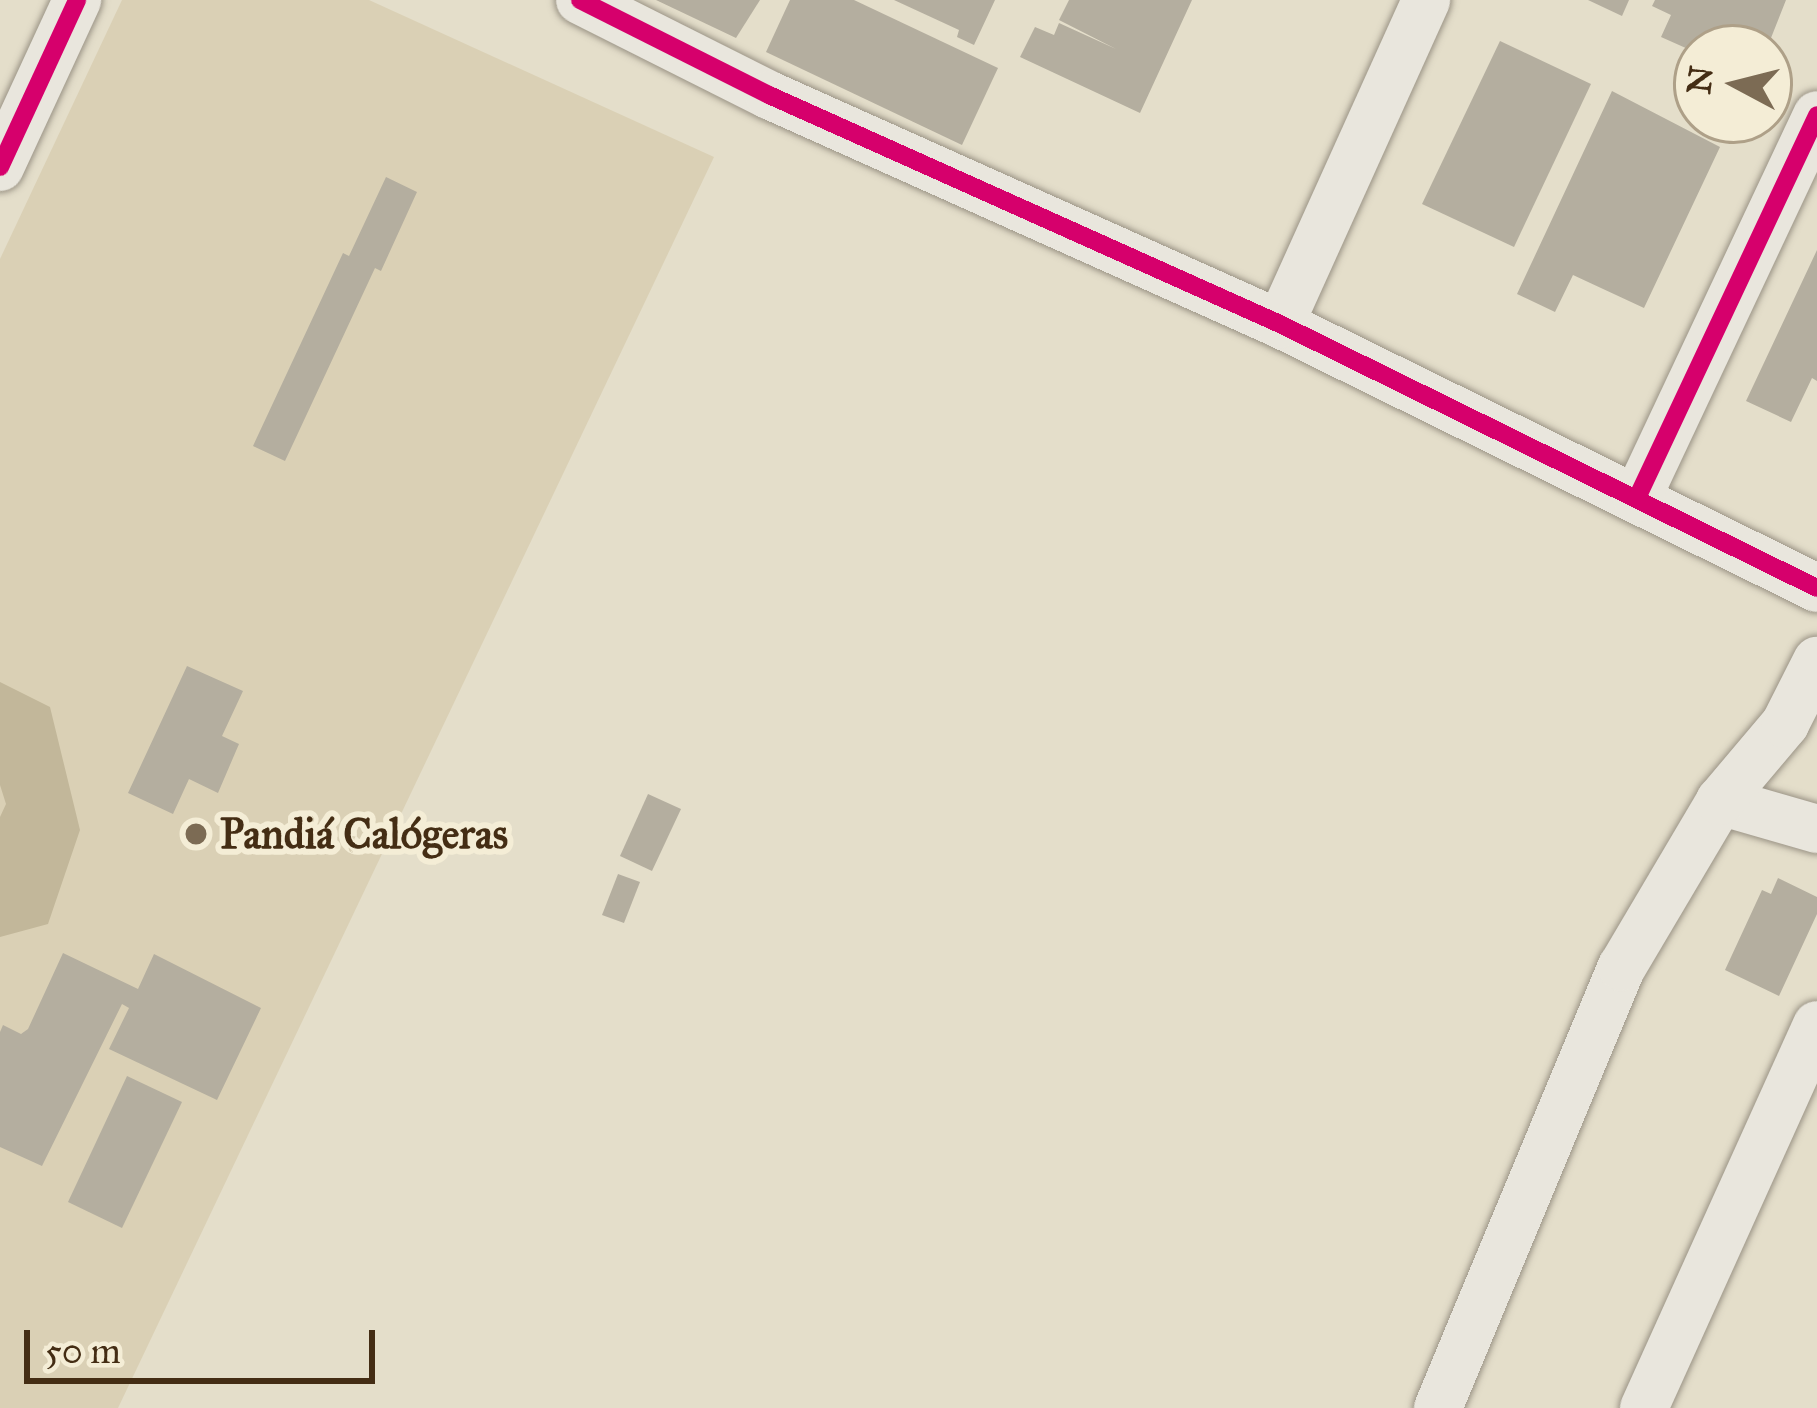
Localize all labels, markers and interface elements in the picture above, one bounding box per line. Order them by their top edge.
north arrow [1673,24,1793,144]
text: N [1679,64,1722,96]
place label: Pandiá Calógeras [220,809,508,859]
marker: Pandiá Calógeras [183,821,209,847]
scale bar [30,1306,381,1380]
text: 50 m [45,1329,121,1373]

